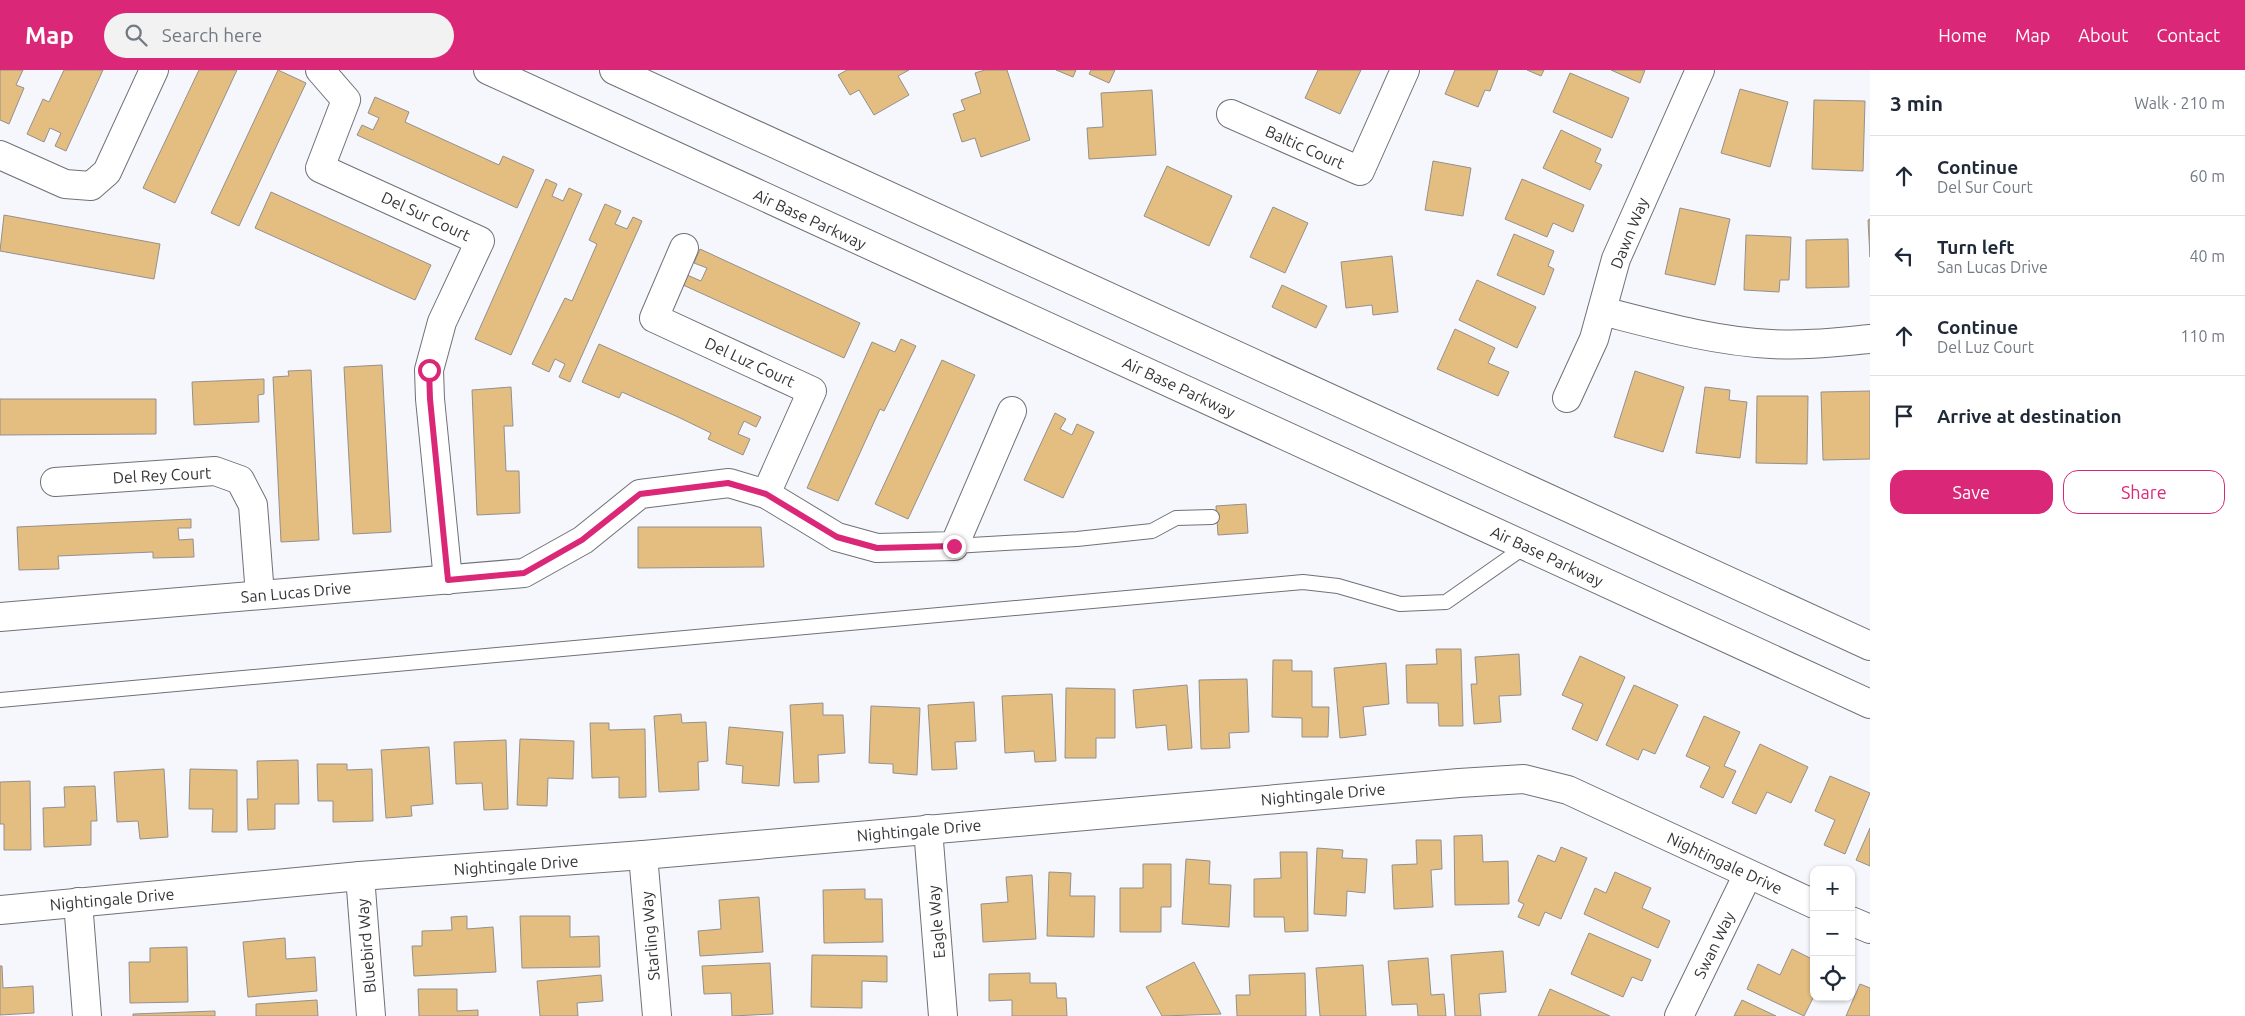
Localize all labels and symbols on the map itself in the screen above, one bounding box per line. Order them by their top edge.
street label: Baltic Court [1263,122,1348,173]
street label: Air Base Parkway [751,185,869,253]
street label: Del Sur Court [379,188,474,245]
street label: Dawn Way [1607,195,1652,271]
street label: Del Luz Court [702,333,798,391]
street label: Air Base Parkway [1120,353,1238,421]
route start [418,359,441,382]
street label: Del Rey Court [112,463,212,487]
street label: Air Base Parkway [1488,522,1606,590]
route end [943,535,966,558]
street label: San Lucas Drive [240,578,352,606]
street label: Nightingale Drive [1260,780,1386,808]
street label: Nightingale Drive [856,816,982,844]
street label: Nightingale Drive [1665,828,1785,898]
street label: Nightingale Drive [453,852,579,878]
street label: Eagle Way [924,884,948,959]
street label: Nightingale Drive [49,885,175,913]
street label: Starling Way [637,890,663,981]
street label: Bluebird Way [353,898,379,994]
street label: Swan Way [1690,908,1738,981]

